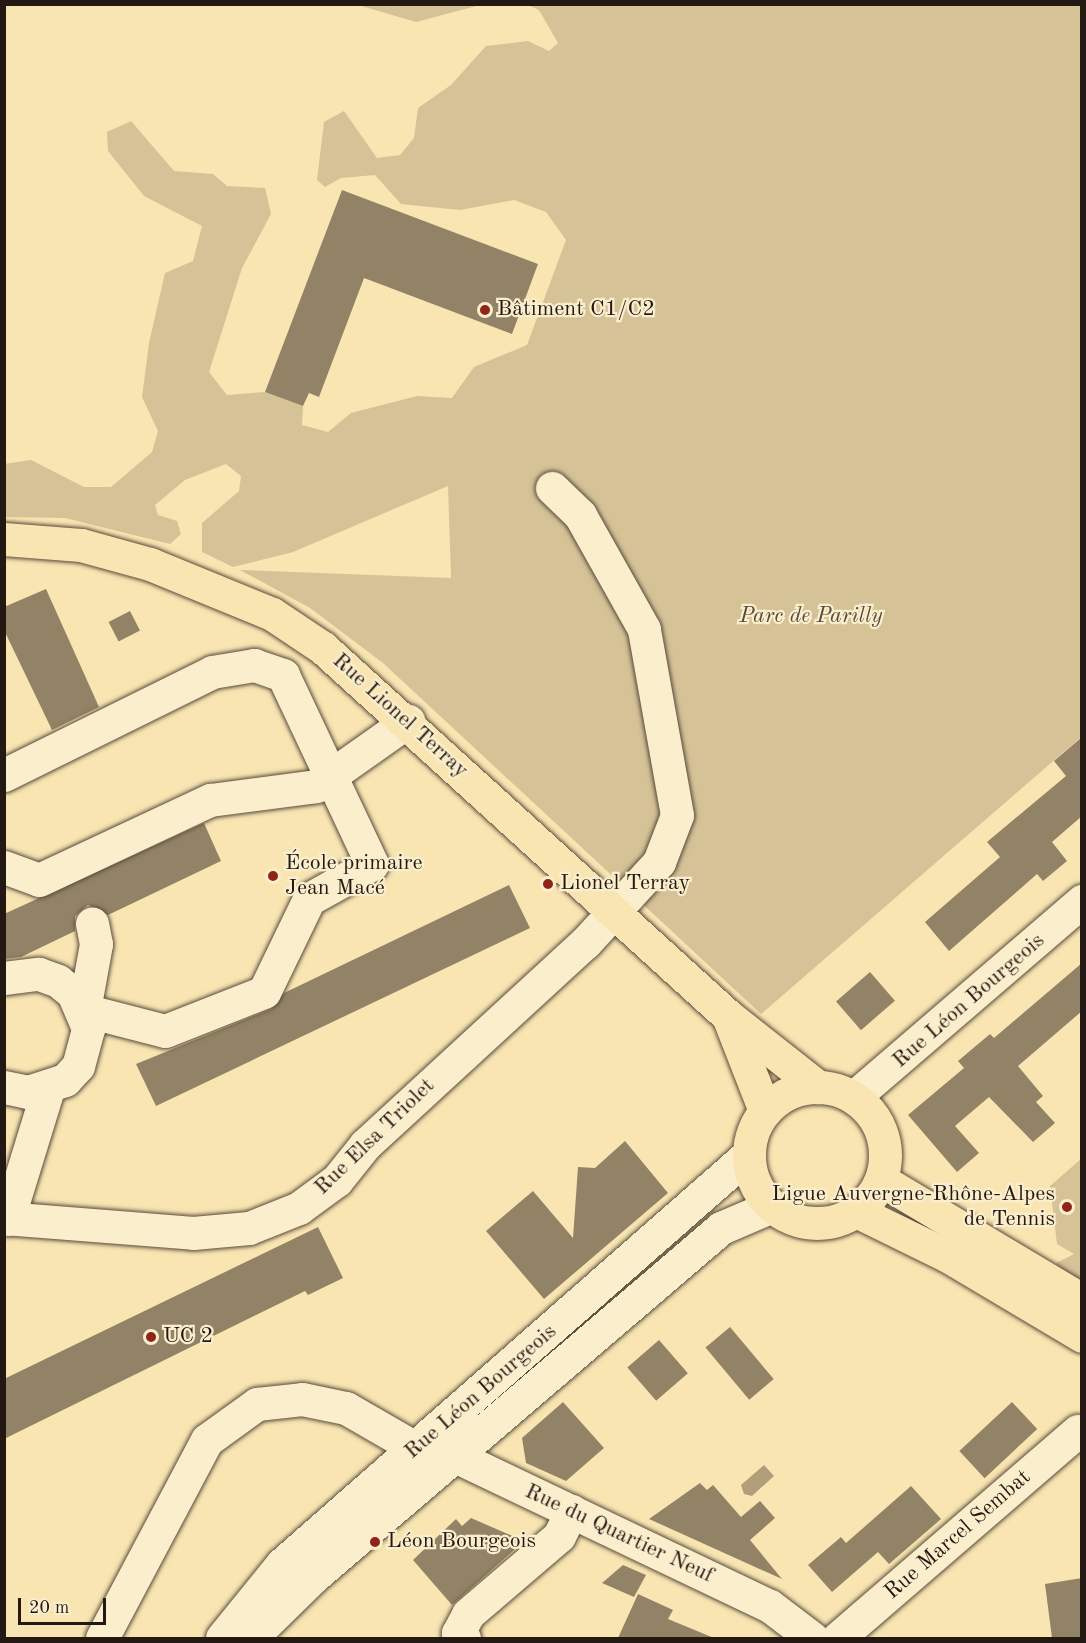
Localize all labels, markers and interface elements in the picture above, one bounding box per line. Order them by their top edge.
place label: Bâtiment C1/C2 [497,297,655,323]
marker: Bâtiment C1/C2 [478,303,492,317]
park label: Parc de Parilly [739,604,883,630]
street label: Rue Lionel Terray [327,648,473,784]
place label: École primaire Jean Macé [285,850,423,902]
marker: École primaire Jean Macé [266,869,280,883]
place label: Lionel Terray [560,871,690,897]
marker: Lionel Terray [541,877,555,891]
street label: Rue Léon Bourgeois [888,928,1050,1074]
street label: Rue Elsa Triolet [309,1073,441,1201]
place label: Ligue Auvergne-Rhône-Alpes de Tennis [772,1181,1055,1232]
marker: Ligue Auvergne-Rhône-Alpes de Tennis [1060,1200,1074,1214]
street label: Rue Léon Bourgeois [400,1319,562,1465]
place label: UC 2 [163,1324,213,1350]
marker: UC 2 [144,1330,158,1344]
street label: Rue Marcel Sembat [880,1464,1036,1606]
street label: Rue du Quartier Neuf [520,1479,718,1589]
place label: Léon Bourgeois [387,1529,536,1555]
marker: Léon Bourgeois [368,1535,382,1549]
scale bar [21,1586,110,1624]
text: 20 m [29,1599,69,1617]

